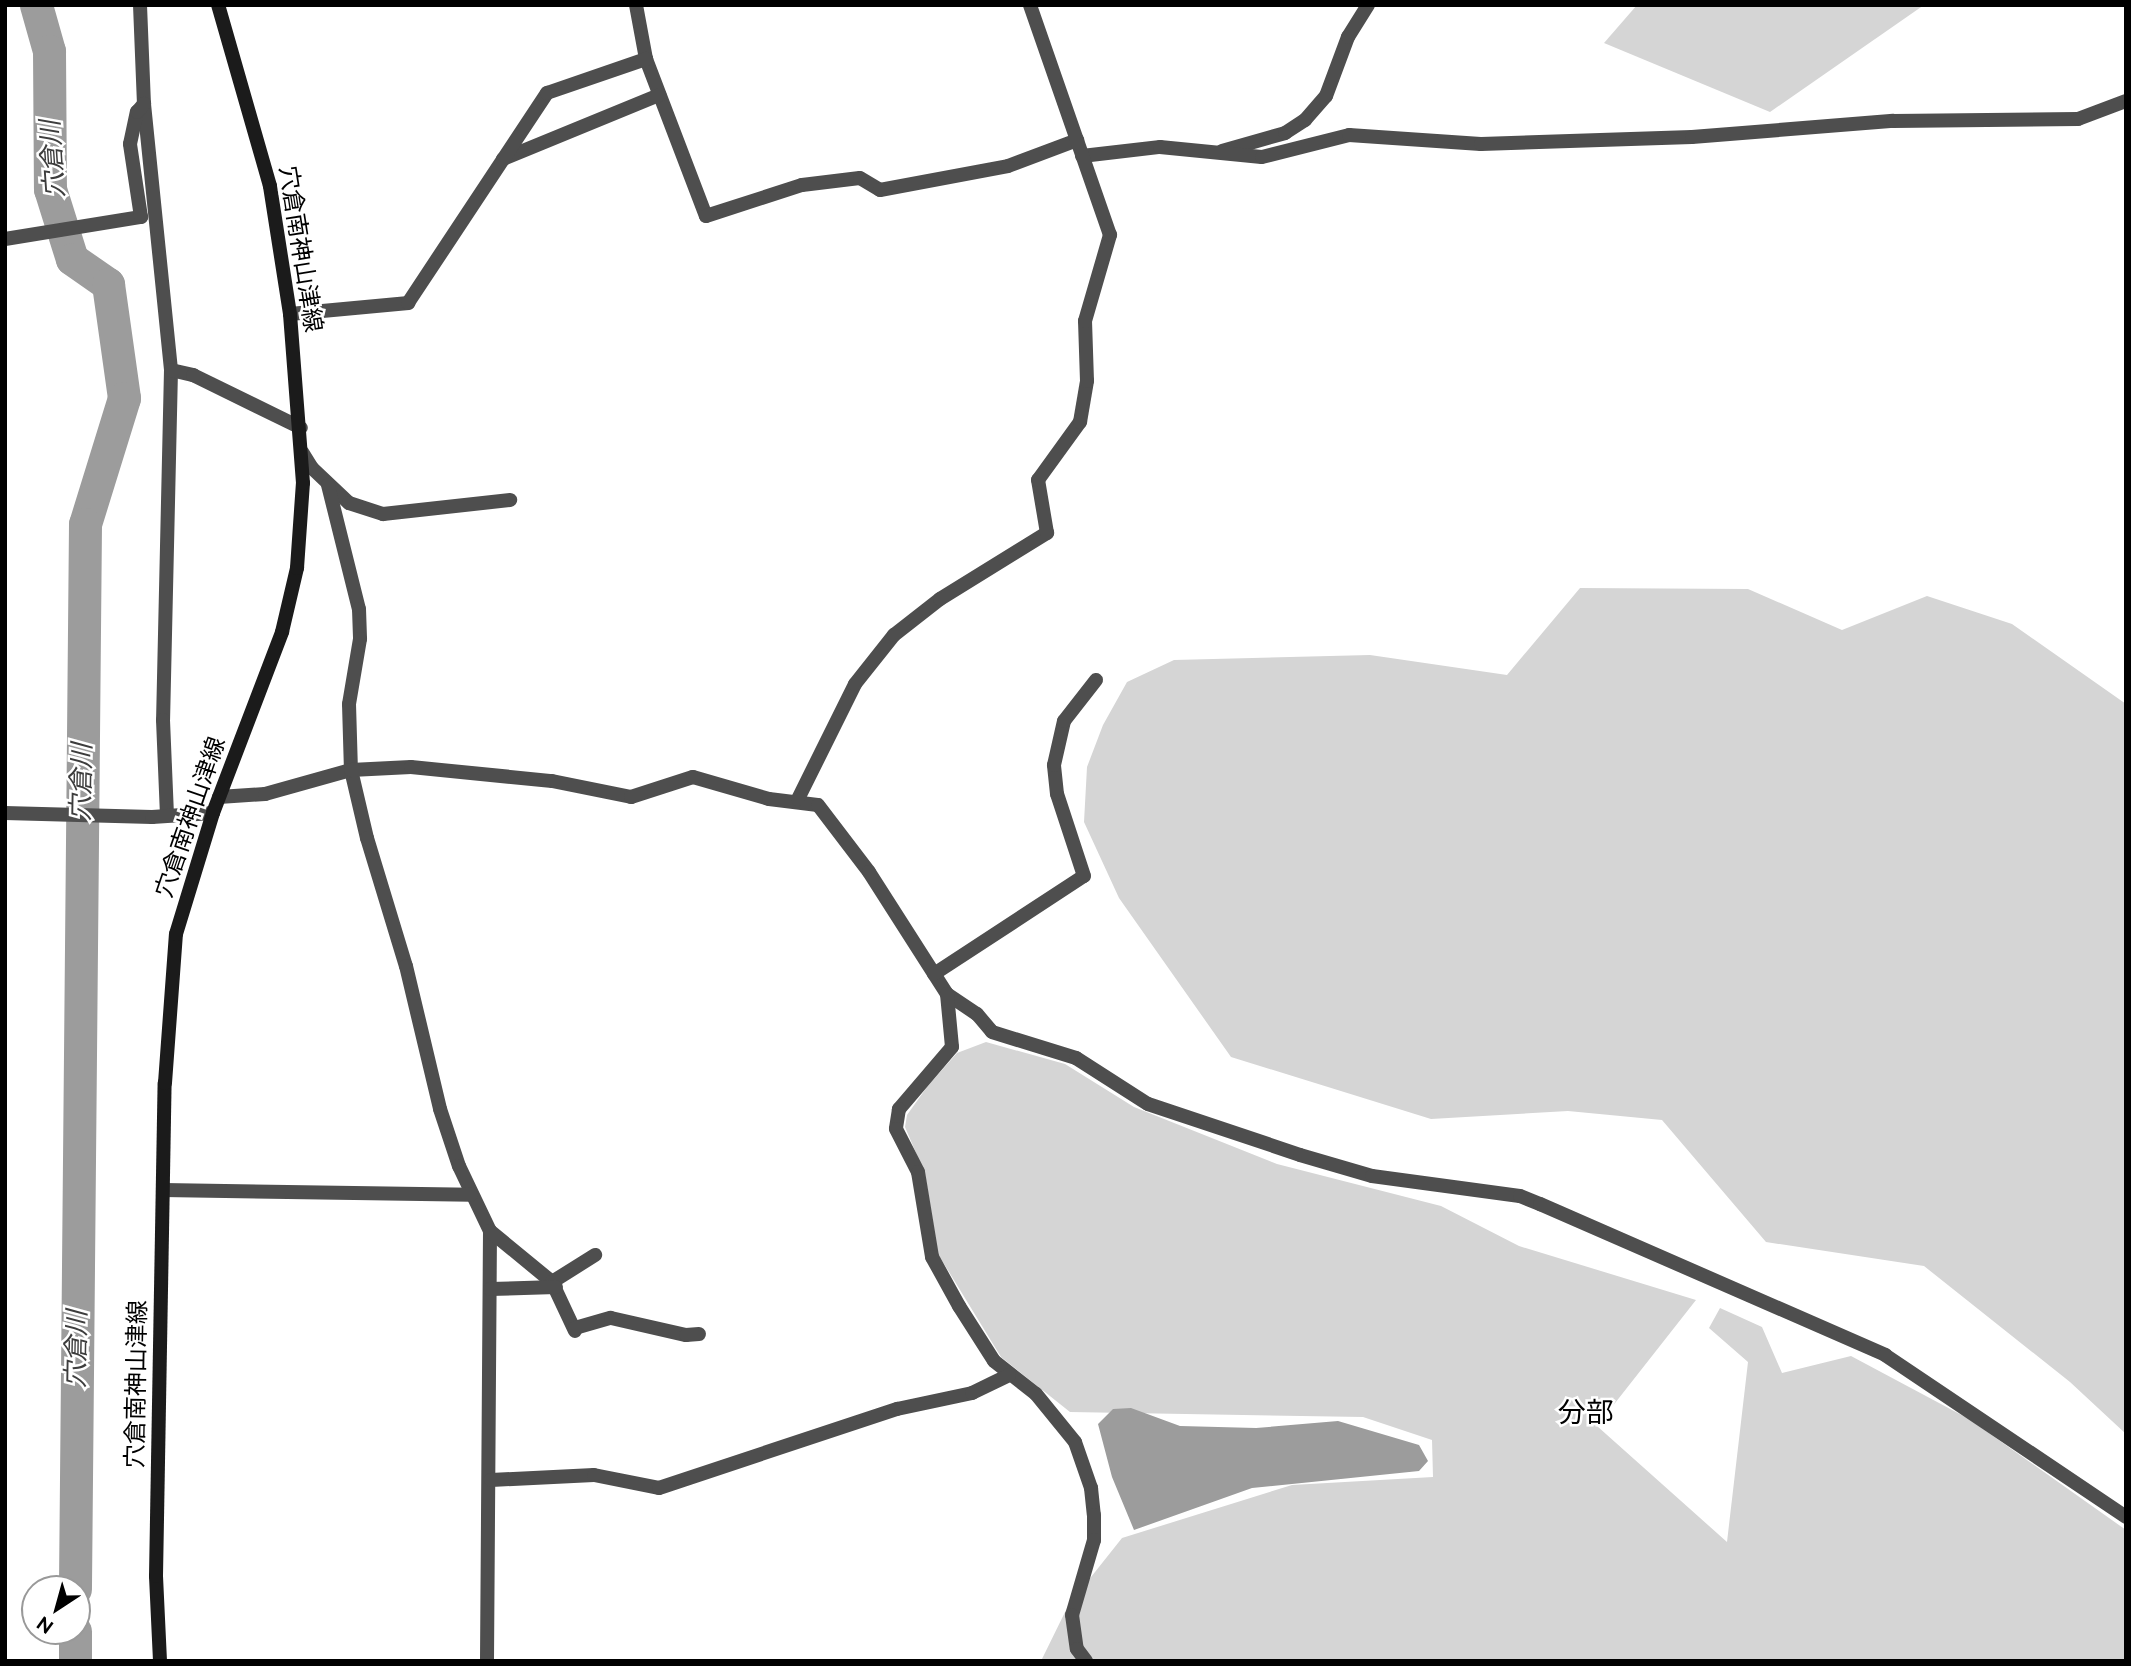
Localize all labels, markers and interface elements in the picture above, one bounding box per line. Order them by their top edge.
water label: 穴倉川 [35,119,71,199]
street label: 穴倉南神山津線 [274,164,328,334]
street label: 穴倉南神山津線 [149,733,231,901]
water label: 穴倉川 [66,743,98,821]
street label: 穴倉南神山津線 [120,1300,152,1468]
water label: 穴倉川 [61,1310,93,1388]
district label: 分部 [1558,1396,1614,1430]
north arrow [21,1575,91,1645]
text: N [33,1612,57,1639]

